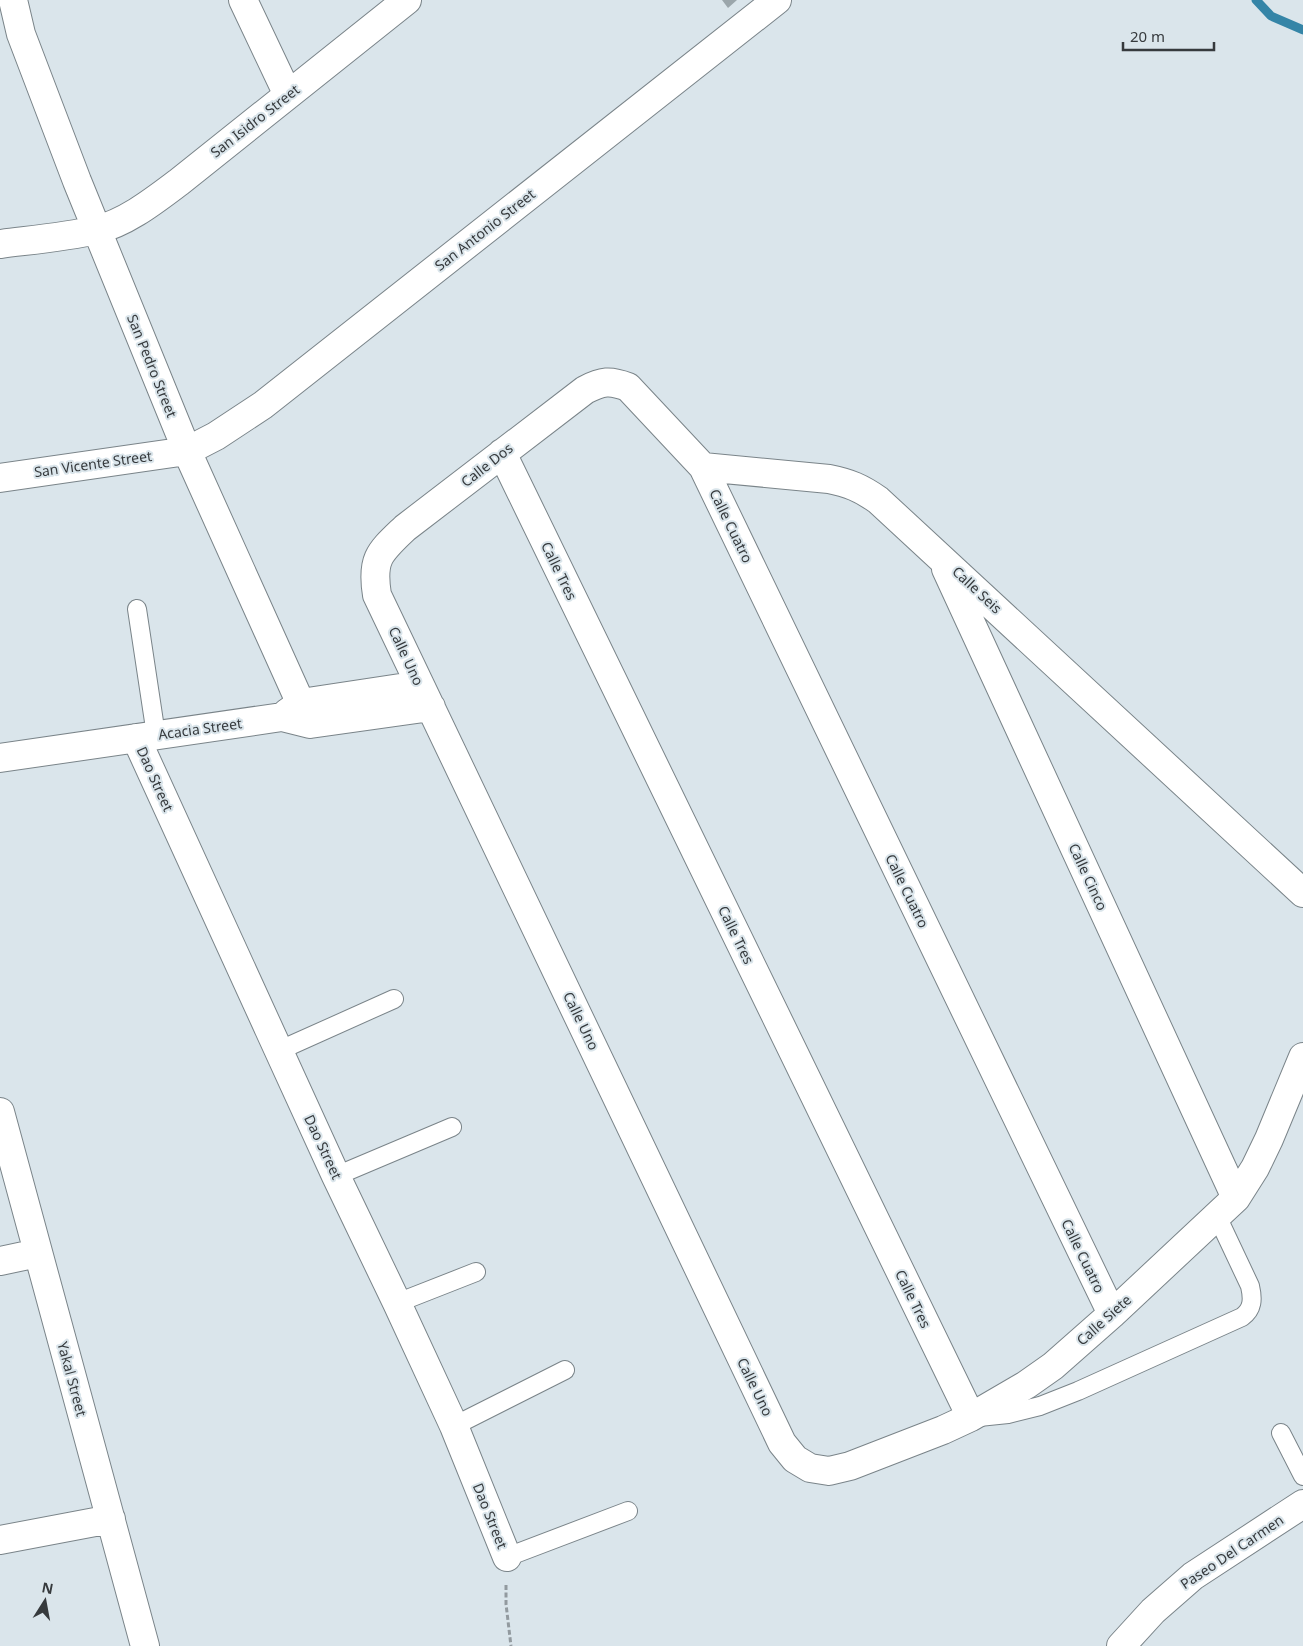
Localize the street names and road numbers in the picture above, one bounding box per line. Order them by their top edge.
street label: San Isidro Street [206,80,303,161]
street label: San Antonio Street [431,184,539,275]
street label: San Pedro Street [123,311,182,420]
street label: Calle Dos [457,438,517,491]
street label: San Vicente Street [33,446,153,481]
street label: Calle Cuatro [705,486,757,566]
street label: Calle Tres [537,538,582,603]
street label: Calle Seis [948,562,1006,618]
street label: Calle Uno [385,623,428,688]
street label: Acacia Street [157,713,243,744]
street label: Dao Street [133,743,178,814]
street label: Calle Cinco [1065,840,1112,913]
street label: Calle Cuatro [881,851,933,931]
street label: Calle Tres [714,902,759,967]
street label: Calle Uno [559,988,604,1053]
street label: Dao Street [300,1111,347,1182]
street label: Calle Cuatro [1057,1216,1109,1296]
street label: Calle Tres [891,1266,936,1331]
street label: Calle Siete [1072,1290,1135,1349]
street label: Yakal Street [53,1339,92,1418]
street label: Calle Uno [733,1354,778,1419]
street label: Dao Street [469,1480,512,1551]
street label: Paseo Del Carmen [1176,1510,1287,1593]

